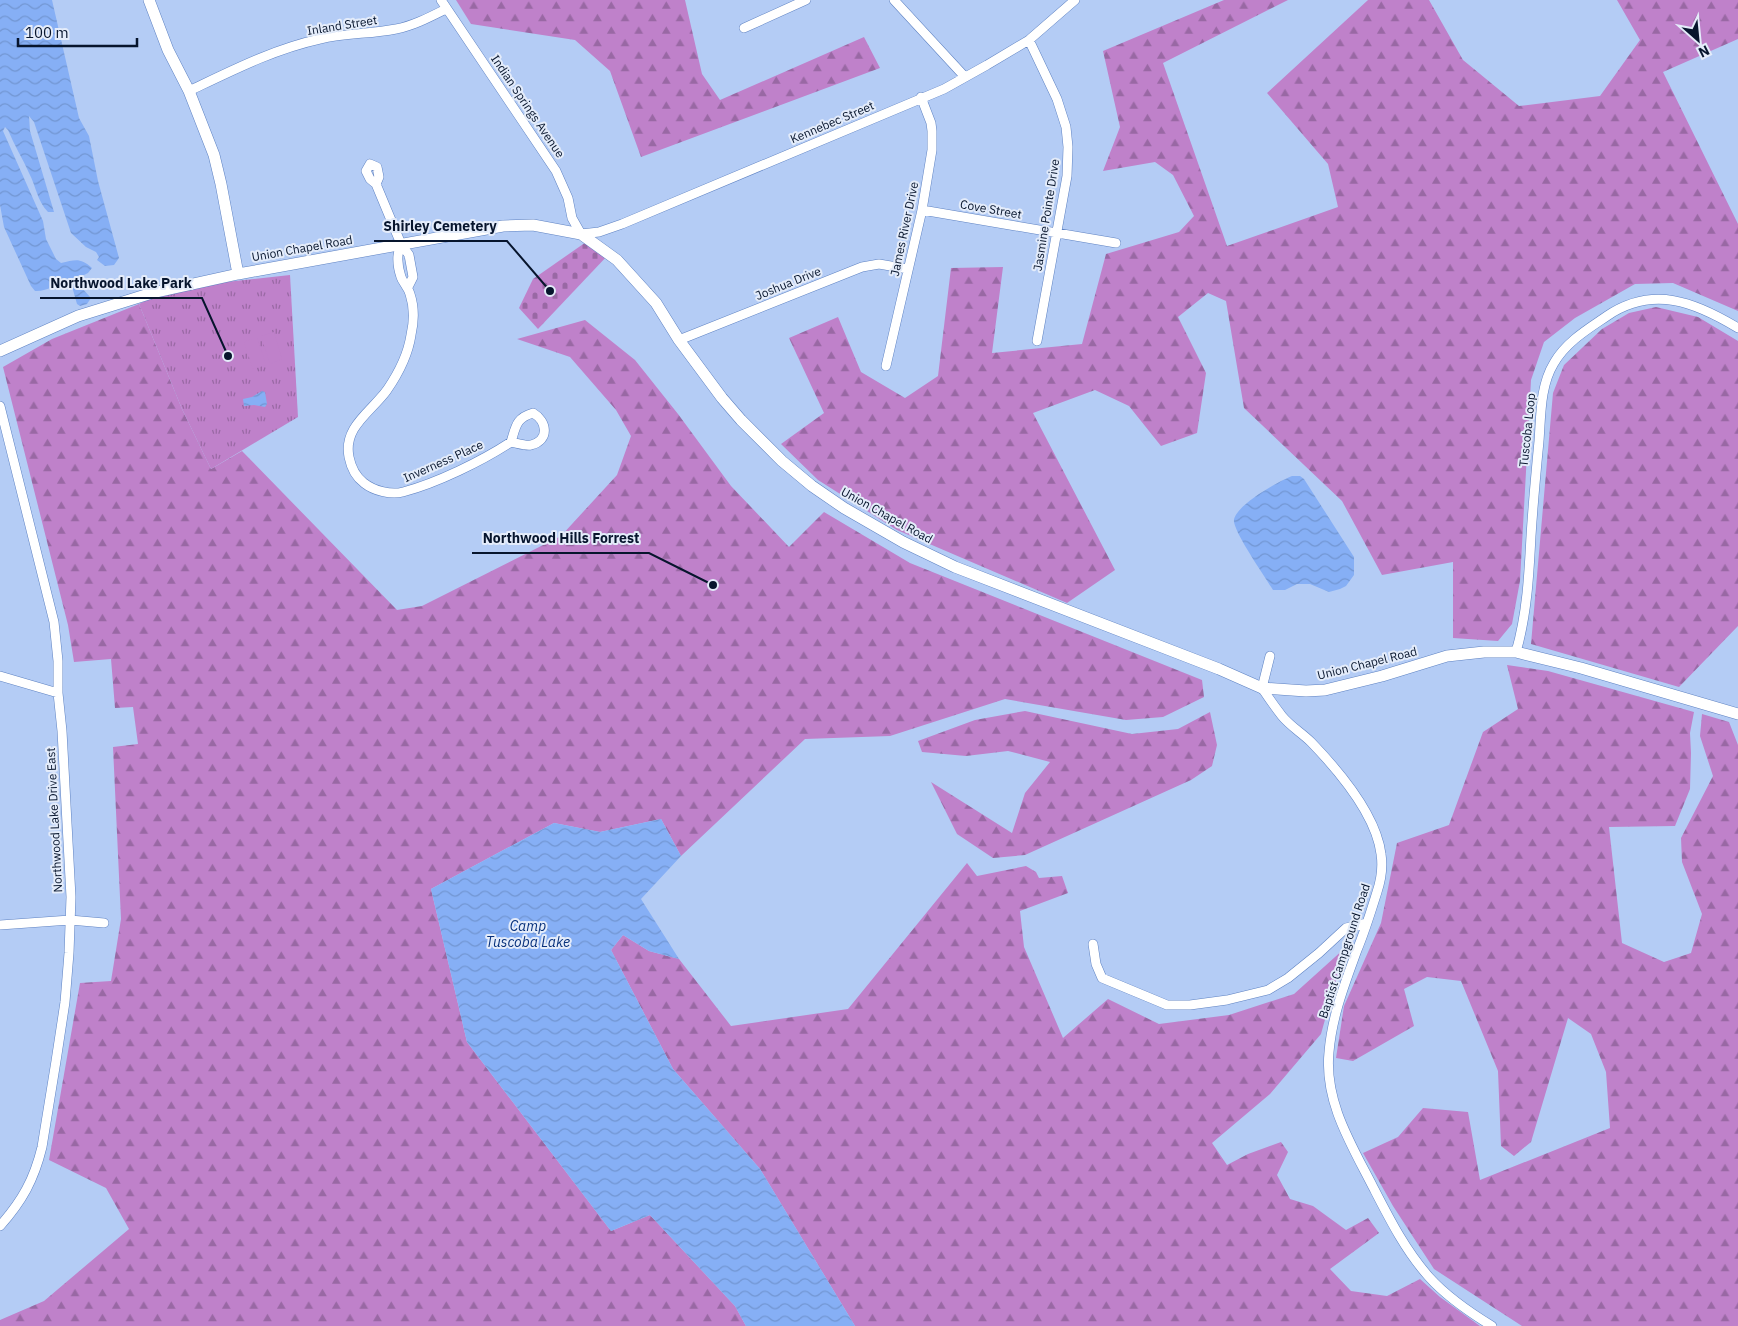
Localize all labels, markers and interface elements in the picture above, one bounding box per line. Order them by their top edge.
street label: Inland Street [306,12,378,38]
scale bar [18,15,136,47]
north arrow [1673,15,1723,65]
text: 100 m [25,23,69,42]
text: N [1695,41,1713,62]
street label: Indian Springs Avenue [488,52,568,161]
street label: Kennebec Street [788,98,876,146]
street label: Jasmine Pointe Drive [1030,158,1062,272]
street label: James River Drive [887,180,921,278]
street label: Cove Street [959,196,1023,222]
callout: Shirley Cemetery [374,212,507,241]
text: Shirley Cemetery [383,217,497,235]
street label: Union Chapel Road [250,232,354,264]
street label: Joshua Drive [753,263,823,303]
callout: Northwood Lake Park [40,269,202,298]
text: Northwood Lake Park [50,274,193,292]
street label: Tuscoba Loop [1516,392,1538,468]
street label: Inverness Place [401,437,486,485]
street label: Union Chapel Road [839,484,935,546]
callout: Northwood Hills Forrest [472,524,649,553]
text: Northwood Hills Forrest [483,529,639,547]
street label: Union Chapel Road [1316,643,1418,683]
street label: Northwood Lake Drive East [43,747,65,893]
street label: Baptist Campground Road [1315,882,1373,1020]
water label: Camp Tuscoba Lake [486,917,570,951]

